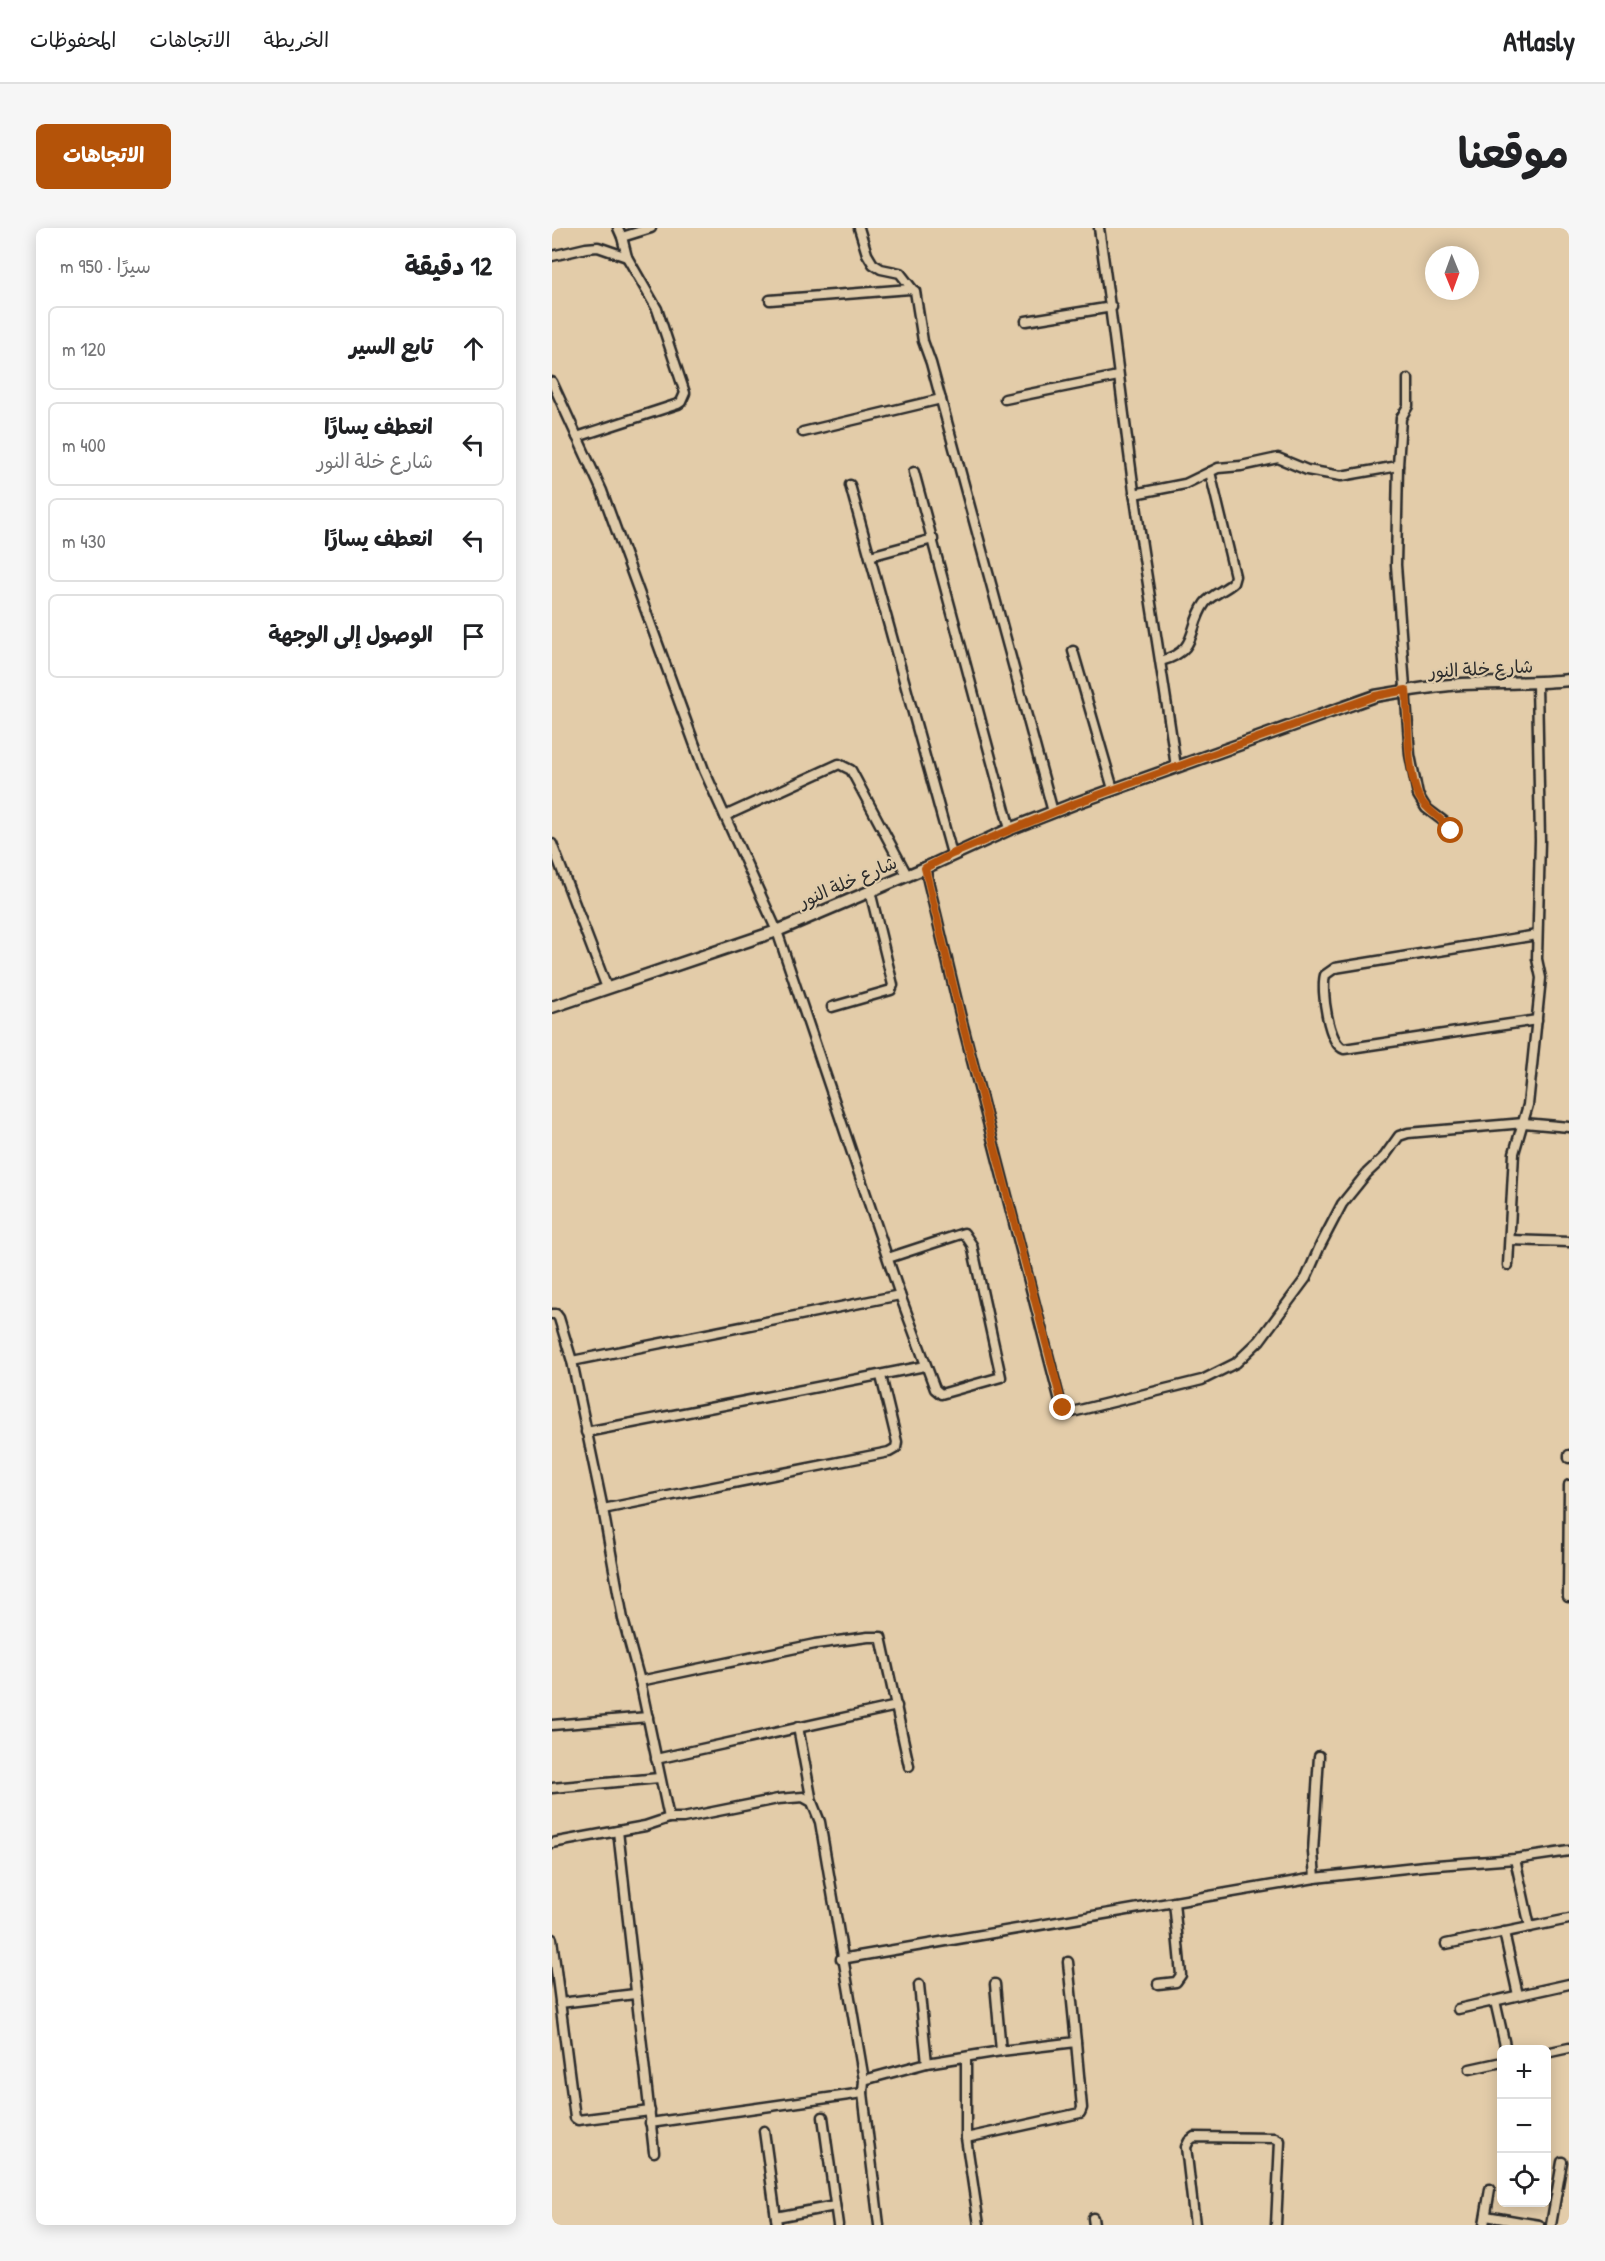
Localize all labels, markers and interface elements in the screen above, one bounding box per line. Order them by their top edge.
text: Atlasly [1503,22,1575,60]
text: المحفوظات [30,25,116,54]
text: الاتجاهات [149,25,231,54]
text: الخريطة [264,25,329,54]
button: الاتجاهات [36,124,171,189]
text: موقعنا [1458,124,1569,181]
north arrow [1425,246,1479,300]
text: 12 دقيقة [404,248,492,283]
text: سيرًا · 950 m [60,252,151,279]
text: تابع السير [350,331,433,361]
icon: ahead [457,332,490,365]
text: 120 m [62,335,106,362]
text: انعطف يسارًا [324,411,433,441]
icon: left [457,428,490,461]
text: 400 m [62,431,106,458]
text: شارع خلة النور [317,447,433,474]
text: انعطف يسارًا [324,523,433,553]
icon: left [457,524,490,557]
text: 430 m [62,527,106,554]
text: الوصول إلى الوجهة [268,619,433,649]
icon: arrive [457,620,490,653]
street label: شارع خلة النور [1426,653,1534,684]
route start [1437,817,1463,843]
street label: شارع خلة النور [793,850,901,914]
route end [1049,1394,1075,1420]
map controls [1497,2045,1551,2207]
button: + [1497,2045,1551,2099]
button: − [1497,2099,1551,2153]
button: locate [1497,2153,1551,2207]

